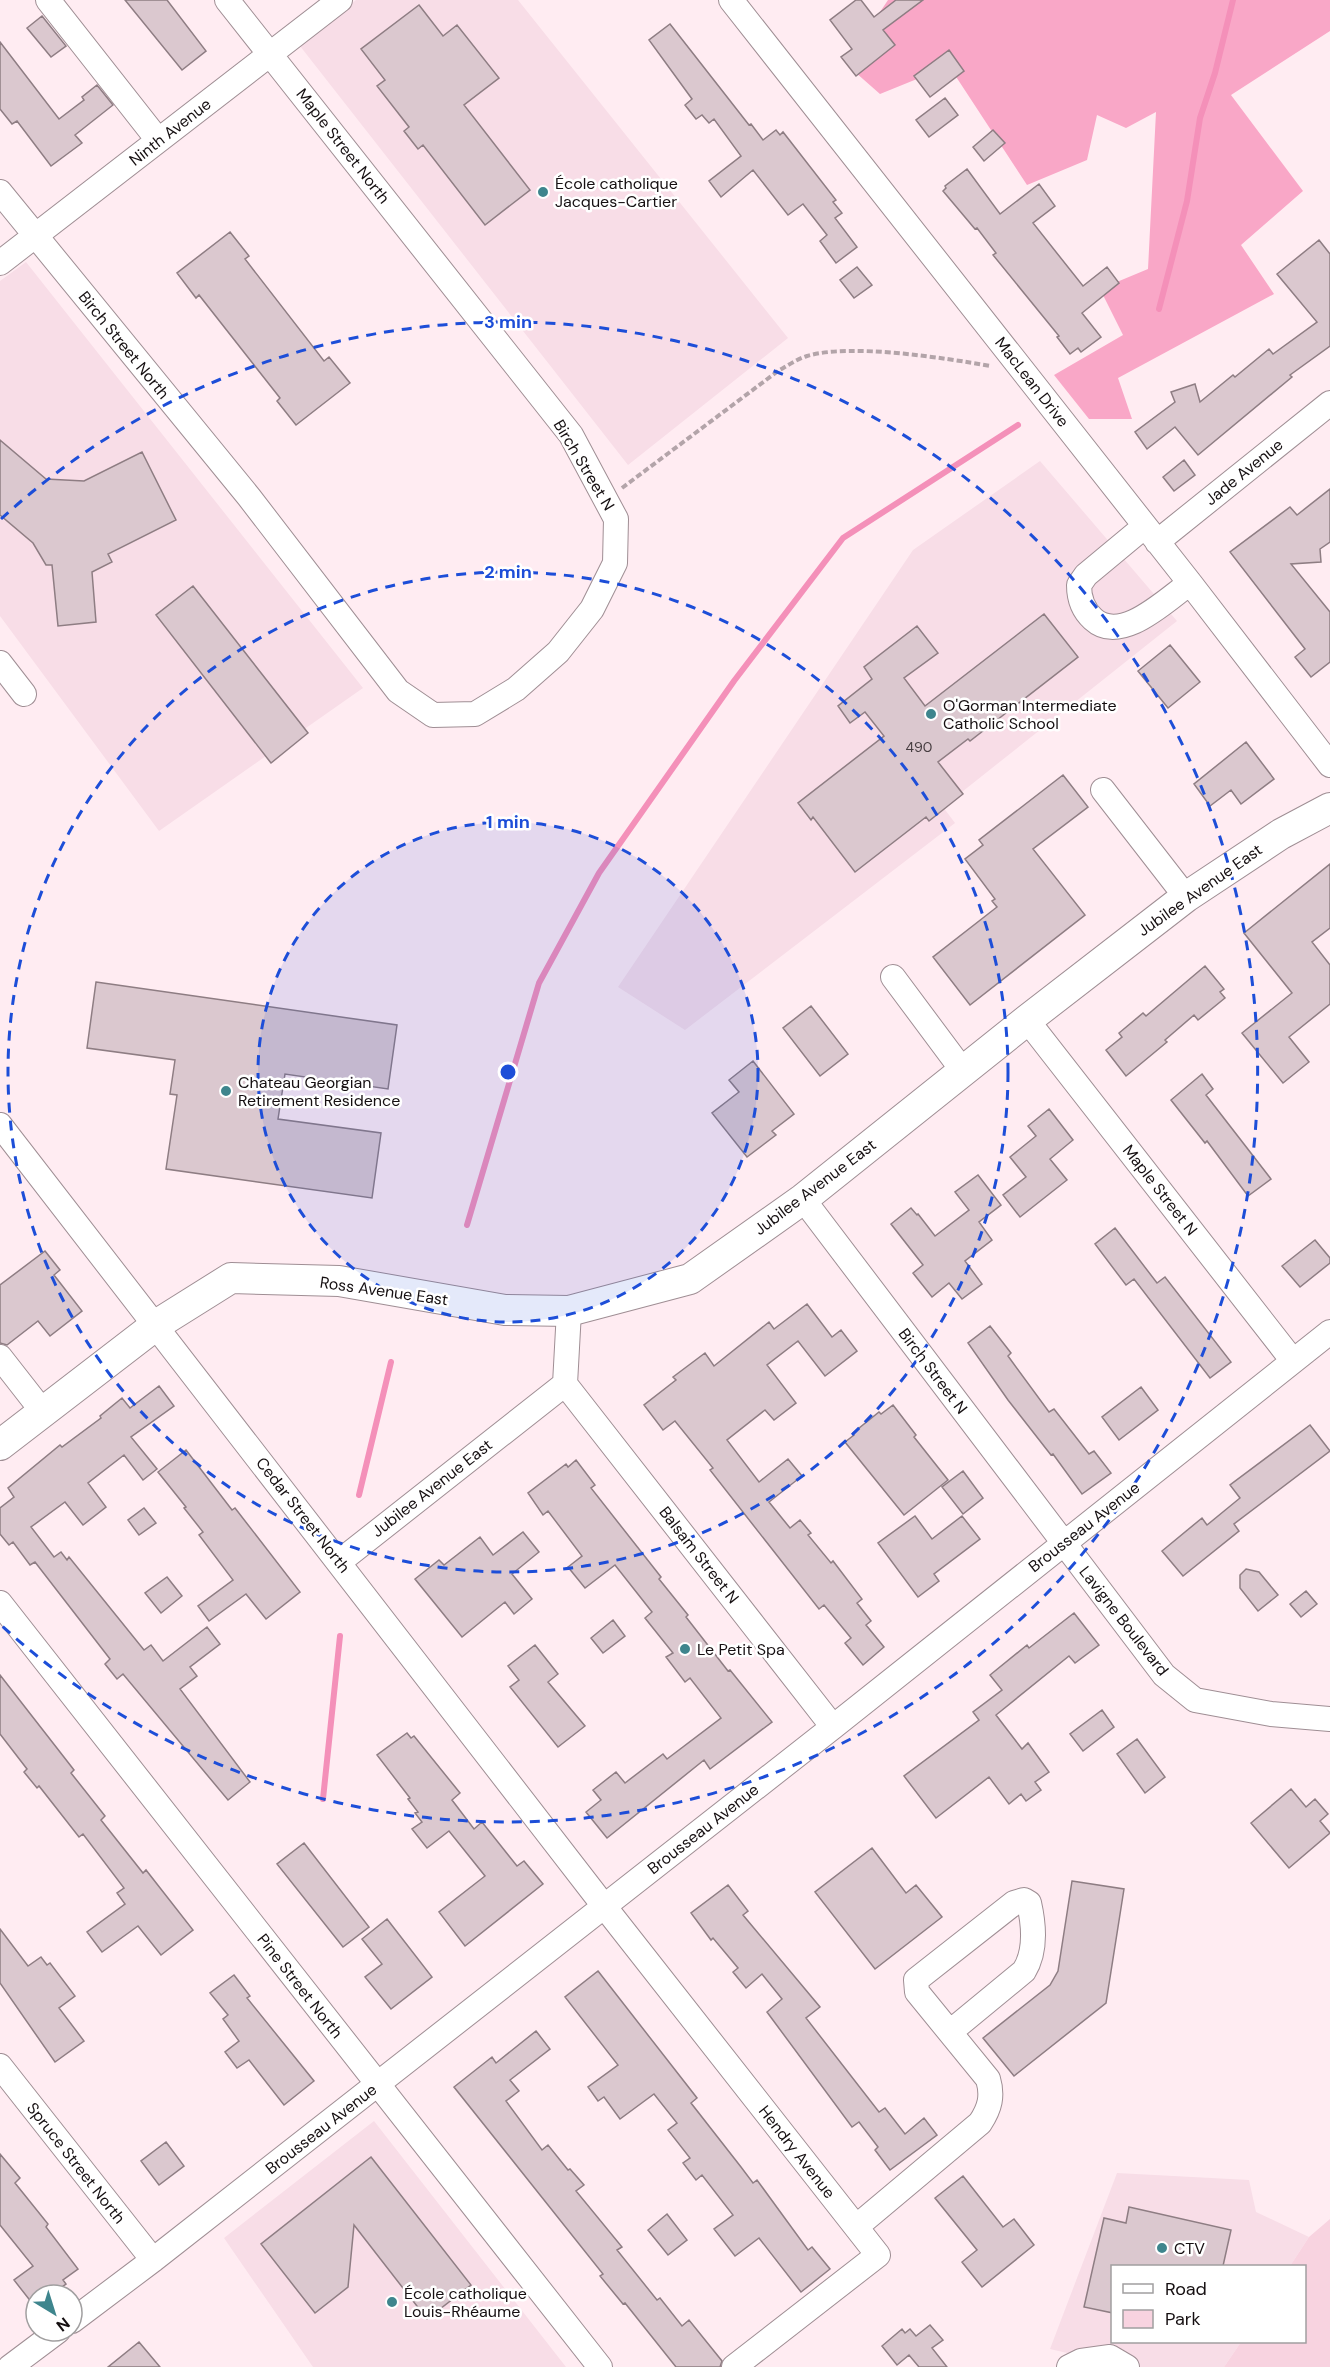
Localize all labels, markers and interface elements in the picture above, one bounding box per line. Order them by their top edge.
street label: Maple Street North [291,84,395,208]
street label: Ninth Avenue [125,94,215,170]
place label: École catholique Jacques-Cartier [555,173,678,212]
marker: École catholique Jacques-Cartier [536,185,550,199]
street label: Birch Street North [74,287,174,403]
text: 3 min [484,310,532,334]
street label: MacLean Drive [990,333,1074,431]
street label: Birch Street N [549,416,619,514]
street label: Jade Avenue [1201,434,1287,510]
text: 2 min [484,560,532,584]
place label: O'Gorman Intermediate Catholic School [943,695,1117,734]
marker: O'Gorman Intermediate Catholic School [924,707,938,721]
house number: 490 [906,738,932,756]
text: 1 min [486,810,530,834]
street label: Jubilee Avenue East [1134,839,1266,941]
centre of rings [498,1062,518,1082]
place label: Chateau Georgian Retirement Residence [238,1072,400,1111]
marker: Chateau Georgian Retirement Residence [219,1084,233,1098]
street label: Jubilee Avenue East [750,1134,880,1240]
street label: Maple Street N [1118,1140,1202,1240]
street label: Ross Avenue East [319,1272,449,1310]
street label: Birch Street N [894,1324,972,1418]
street label: Jubilee Avenue East [367,1434,497,1542]
street label: Cedar Street North [251,1453,355,1577]
street label: Brousseau Avenue [1024,1477,1144,1577]
street label: Balsam Street N [654,1502,744,1608]
street label: Lavigne Boulevard [1075,1562,1173,1680]
place label: Le Petit Spa [697,1639,785,1660]
marker: Le Petit Spa [678,1642,692,1656]
street label: Brousseau Avenue [643,1779,763,1879]
street label: Pine Street North [253,1929,347,2043]
street label: Brousseau Avenue [261,2079,381,2179]
street label: Spruce Street North [22,2098,130,2228]
street label: Hendry Avenue [754,2101,840,2203]
place label: CTV [1174,2238,1205,2259]
marker: CTV [1155,2241,1169,2255]
legend [1111,2265,1306,2343]
text: Road [1165,2277,1207,2301]
north arrow [24,2283,84,2343]
place label: École catholique Louis-Rhéaume [404,2283,527,2322]
marker: École catholique Louis-Rhéaume [385,2295,399,2309]
text: Park [1165,2307,1201,2331]
text: N [52,2313,74,2336]

